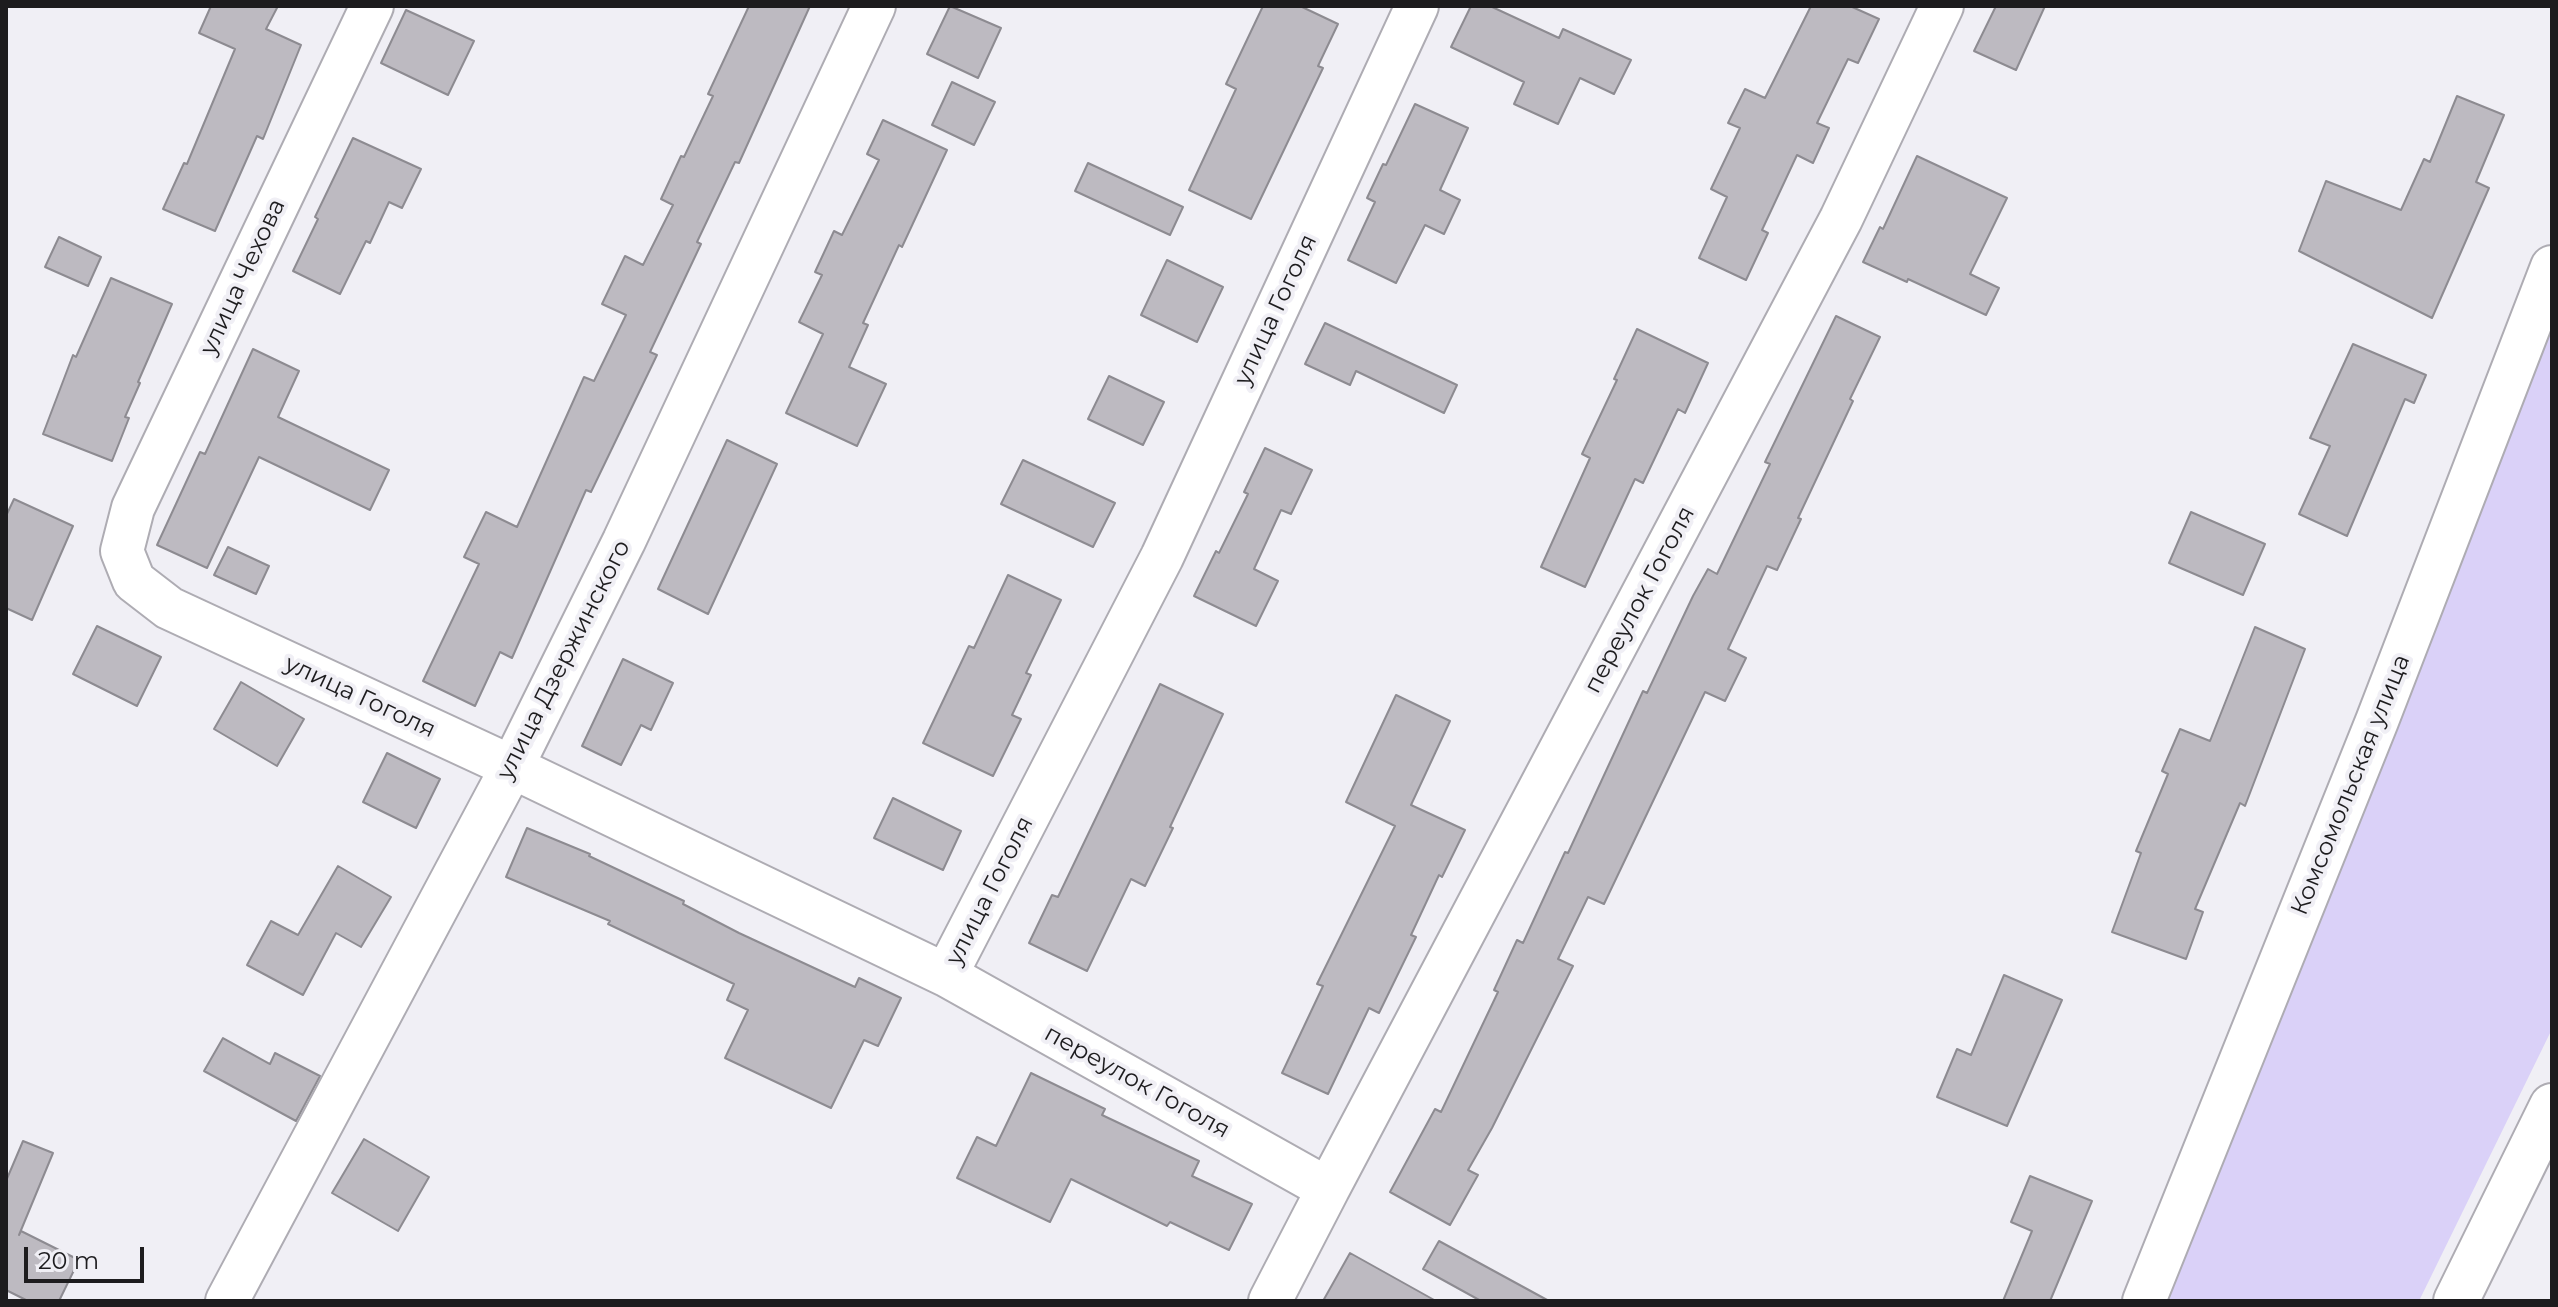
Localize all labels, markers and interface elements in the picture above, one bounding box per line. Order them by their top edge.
street label: улица Чехова [194,194,292,360]
street label: улица Гоголя [1228,230,1324,390]
street label: переулок Гоголя [1579,502,1701,698]
street label: улица Дзержинского [491,535,637,785]
street label: улица Гоголя [280,649,440,745]
street label: Комсомольская улица [2285,650,2417,920]
street label: улица Гоголя [940,812,1040,970]
street label: переулок Гоголя [1039,1019,1235,1145]
scale bar [28,1231,148,1281]
text: 20 m [38,1246,99,1275]

